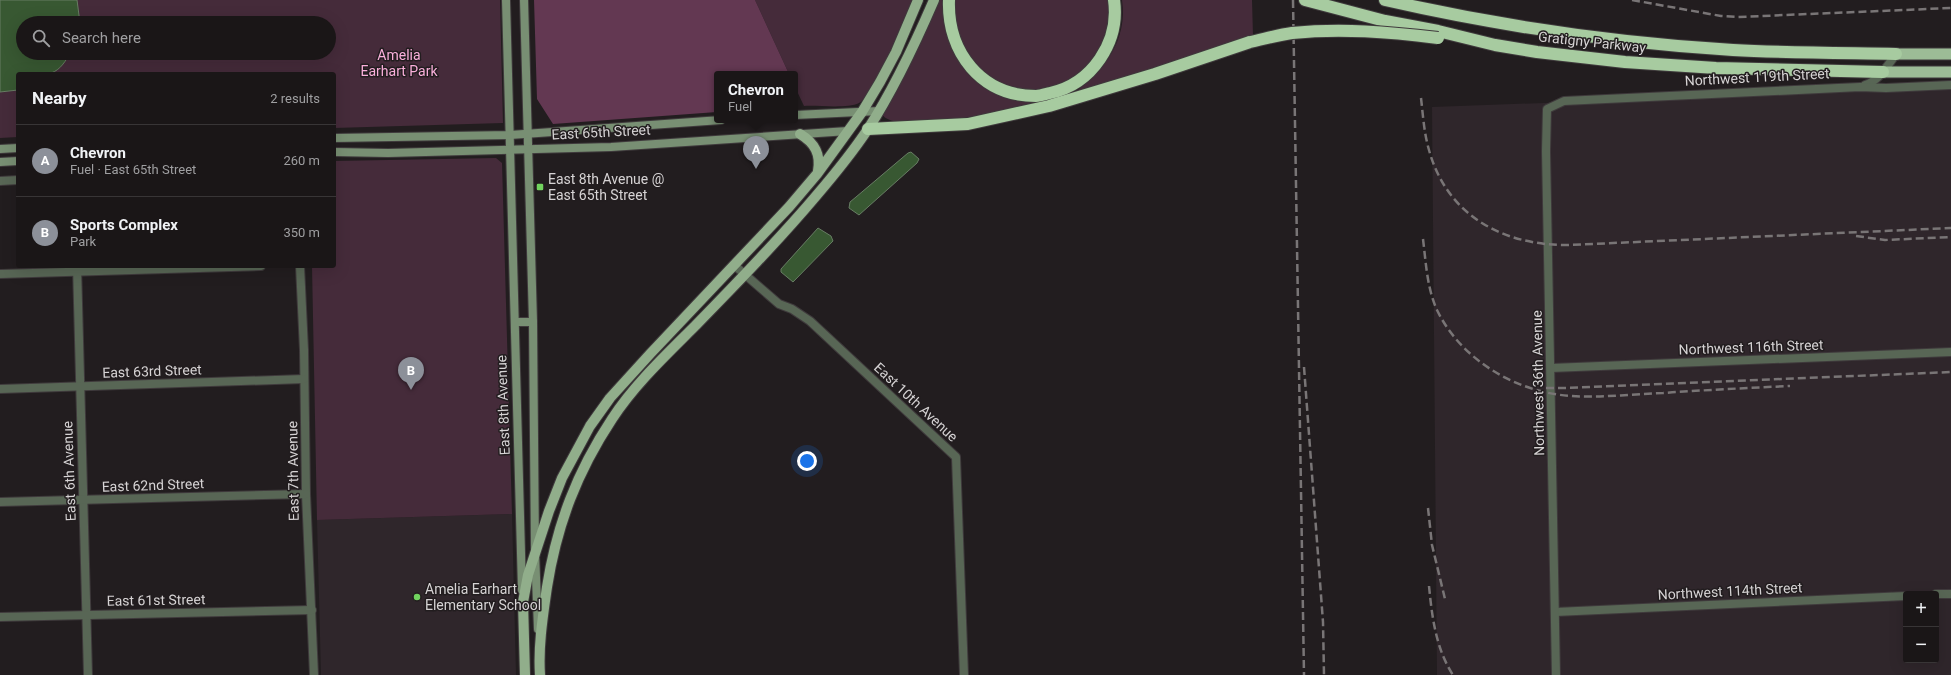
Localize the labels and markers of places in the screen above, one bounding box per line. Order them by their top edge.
pin: A [743,136,769,169]
place label: East 8th Avenue @ East 65th Street [548,171,664,203]
marker: East 8th Avenue @ East 65th Street [535,182,545,192]
pin: B [398,357,424,390]
place label: Amelia Earhart Elementary School [425,581,541,613]
marker: Amelia Earhart Elementary School [412,592,422,602]

